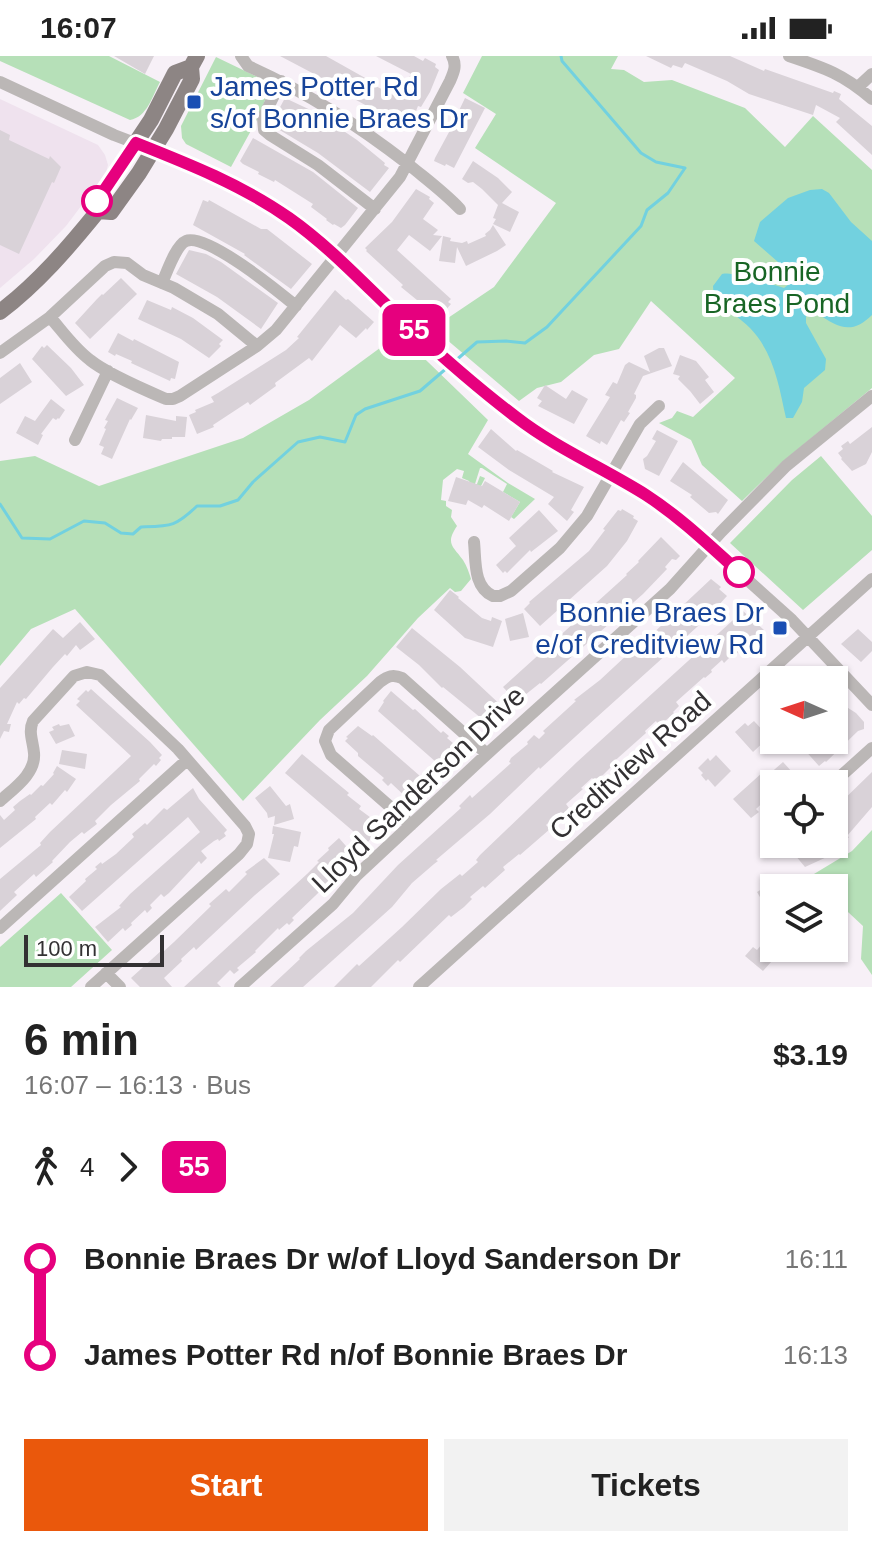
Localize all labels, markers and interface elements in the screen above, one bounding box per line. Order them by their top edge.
text: 16:07 [40,11,117,44]
place label: James Potter Rd s/of Bonnie Braes Dr [210,71,468,134]
marker: James Potter Rd s/of Bonnie Braes Dr [185,93,203,111]
unlabelled marker [82,186,112,216]
park label: Bonnie Braes Pond [704,256,850,319]
line badge: 55 [378,304,450,356]
text: 55 [398,314,430,345]
unlabelled marker [724,557,754,587]
place label: Bonnie Braes Dr e/of Creditview Rd [535,597,764,660]
marker: Bonnie Braes Dr e/of Creditview Rd [771,619,789,637]
north arrow [760,666,848,754]
map controls [760,666,848,962]
street label: Lloyd Sanderson Drive [306,680,531,899]
street label: Creditview Road [544,685,717,846]
button: locate [760,770,848,858]
button: layers [760,874,848,962]
scale bar [24,931,164,967]
text: 100 m [36,936,97,961]
text: 6 min [24,1015,139,1064]
text: $3.19 [773,1038,848,1071]
text: 16:07 – 16:13 · Bus [24,1070,251,1100]
icon: walk [24,1145,68,1189]
icon: forward [106,1145,150,1189]
text: 55 [178,1151,210,1182]
text: 4 [80,1152,94,1182]
text: Bonnie Braes Dr w/of Lloyd Sanderson Dr [84,1242,681,1275]
text: 16:11 [785,1244,848,1274]
text: James Potter Rd n/of Bonnie Braes Dr [84,1338,627,1371]
text: 16:13 [783,1340,848,1370]
button: Start [24,1439,428,1531]
button: Tickets [444,1439,848,1531]

